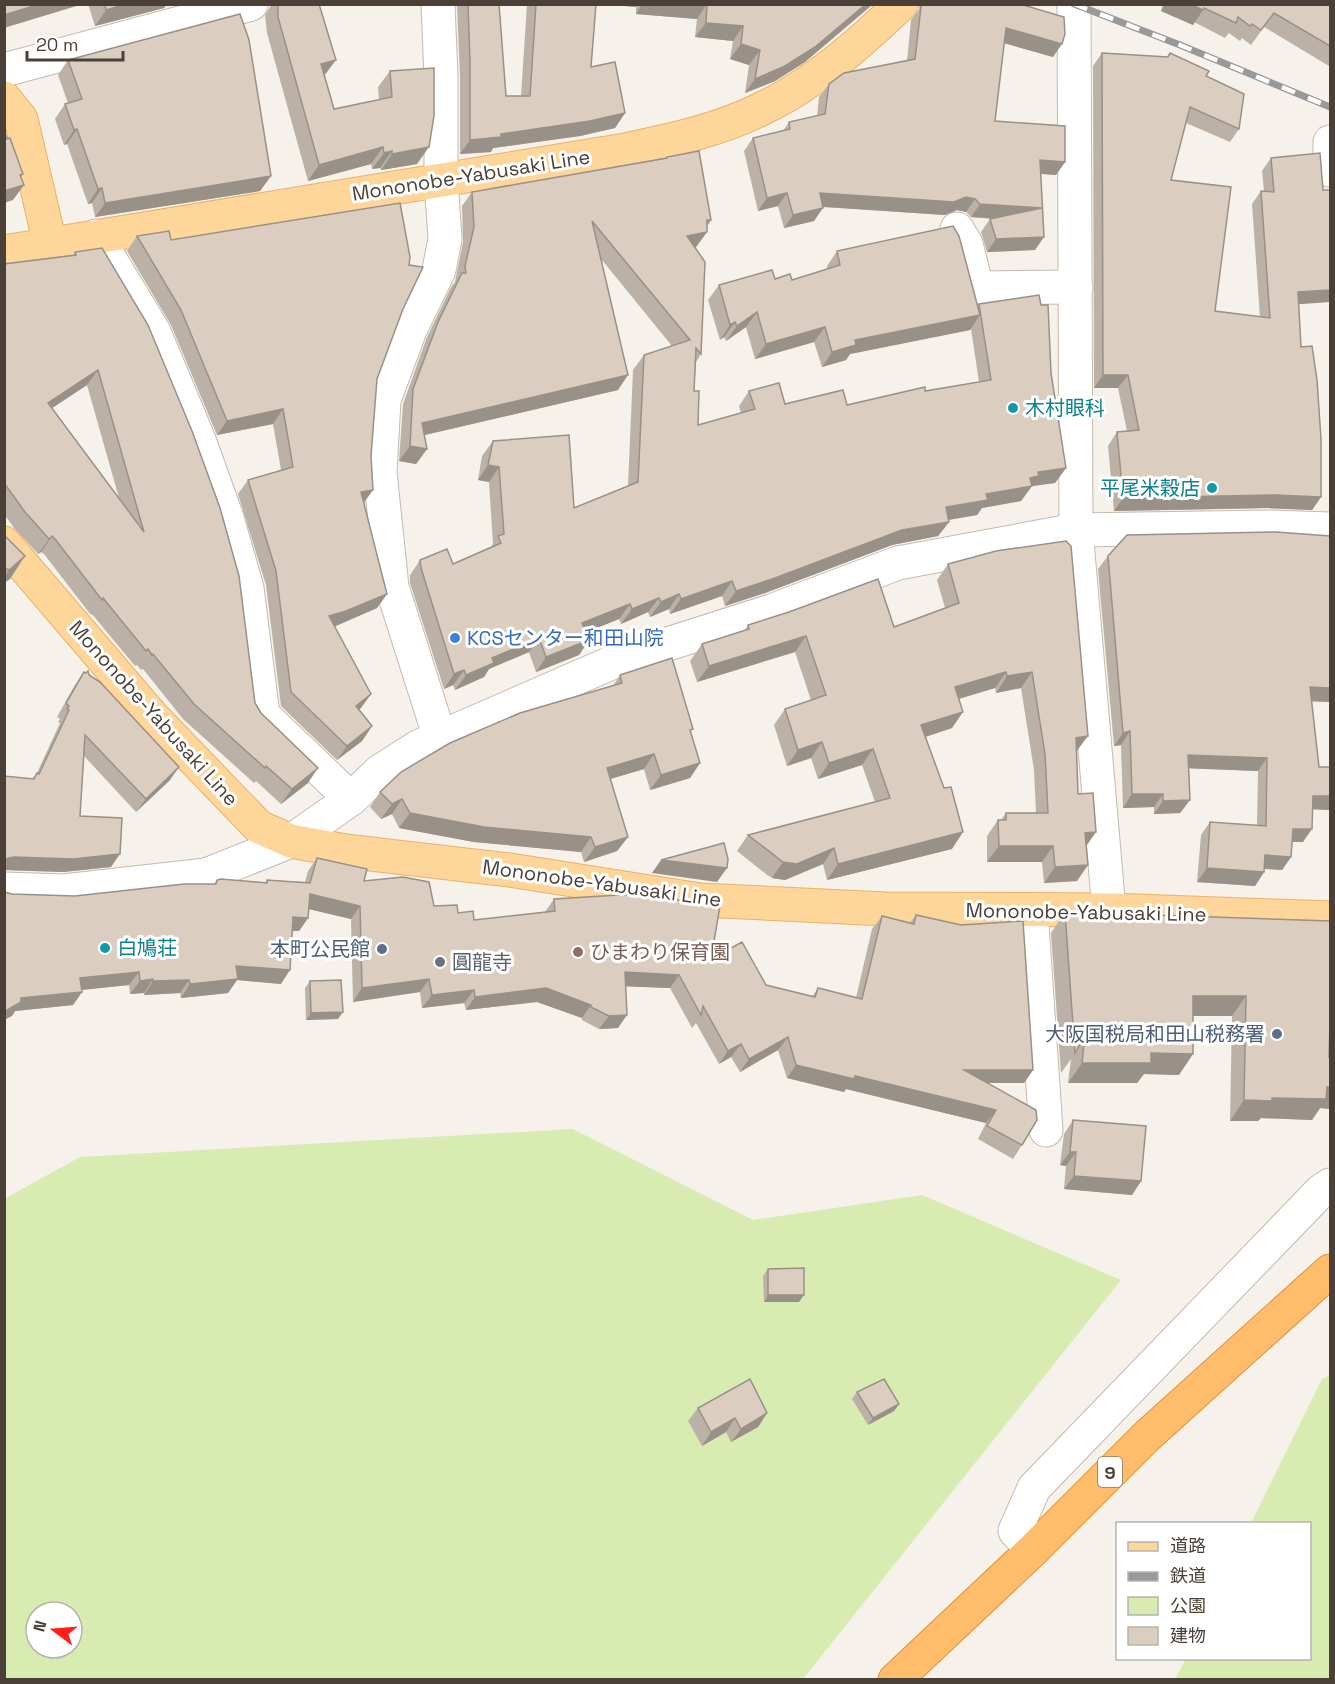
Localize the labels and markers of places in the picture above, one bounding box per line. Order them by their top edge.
place label: 木村眼科 [1025,395,1105,421]
marker: 木村眼科 [1006,401,1020,415]
place label: 平尾米穀店 [1100,475,1200,501]
marker: 平尾米穀店 [1205,481,1219,495]
place label: KCSセンター和田山院 [467,625,664,651]
marker: KCSセンター和田山院 [448,631,462,645]
place label: 白鳩荘 [117,935,177,961]
place label: 本町公民館 [270,936,370,962]
place label: ひまわり保育園 [590,939,730,965]
marker: 白鳩荘 [98,941,112,955]
marker: 本町公民館 [375,942,389,956]
marker: ひまわり保育園 [571,945,585,959]
place label: 圓龍寺 [452,949,512,975]
marker: 圓龍寺 [433,955,447,969]
place label: 大阪国税局和田山税務署 [1045,1021,1265,1047]
marker: 大阪国税局和田山税務署 [1270,1027,1284,1041]

